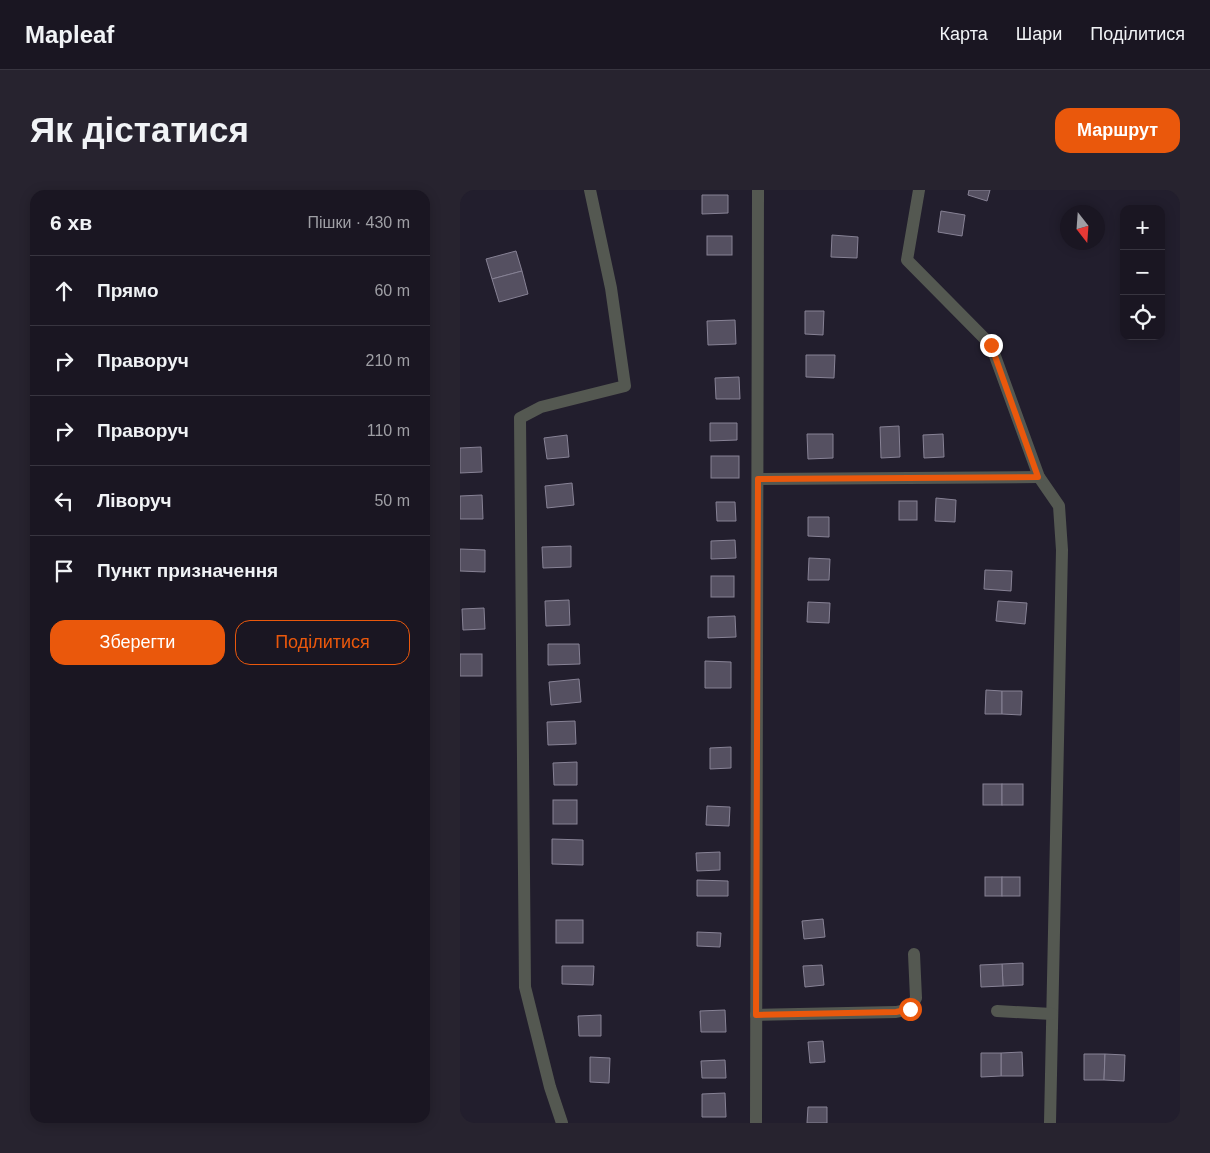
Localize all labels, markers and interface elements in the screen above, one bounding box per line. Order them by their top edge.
text: Mapleaf [25,21,114,48]
text: Карта [940,24,988,44]
text: Шари [1016,24,1062,44]
text: Поділитися [1090,24,1185,44]
button: Маршрут [1055,108,1180,153]
text: Як дістатися [30,110,249,149]
north arrow [1060,205,1105,250]
map controls [1120,205,1165,340]
button: + [1120,205,1165,250]
text: 6 хв [50,211,92,234]
text: Пішки · 430 m [307,214,410,231]
button: − [1120,250,1165,295]
icon: ahead [50,277,78,305]
text: Прямо [97,280,159,301]
text: 60 m [374,282,410,299]
button: locate [1120,295,1165,340]
route end [980,334,1003,357]
icon: right [50,347,78,375]
text: Праворуч [97,350,189,371]
text: 210 m [366,352,410,369]
icon: right [50,417,78,445]
text: Праворуч [97,420,189,441]
text: 110 m [367,422,410,439]
icon: left [50,487,78,515]
text: Ліворуч [97,490,172,511]
text: 50 m [374,492,410,509]
icon: arrive [50,557,78,585]
text: Пункт призначення [97,560,278,581]
button: Зберегти [50,620,225,665]
button: Поділитися [235,620,410,665]
route start [899,998,922,1021]

